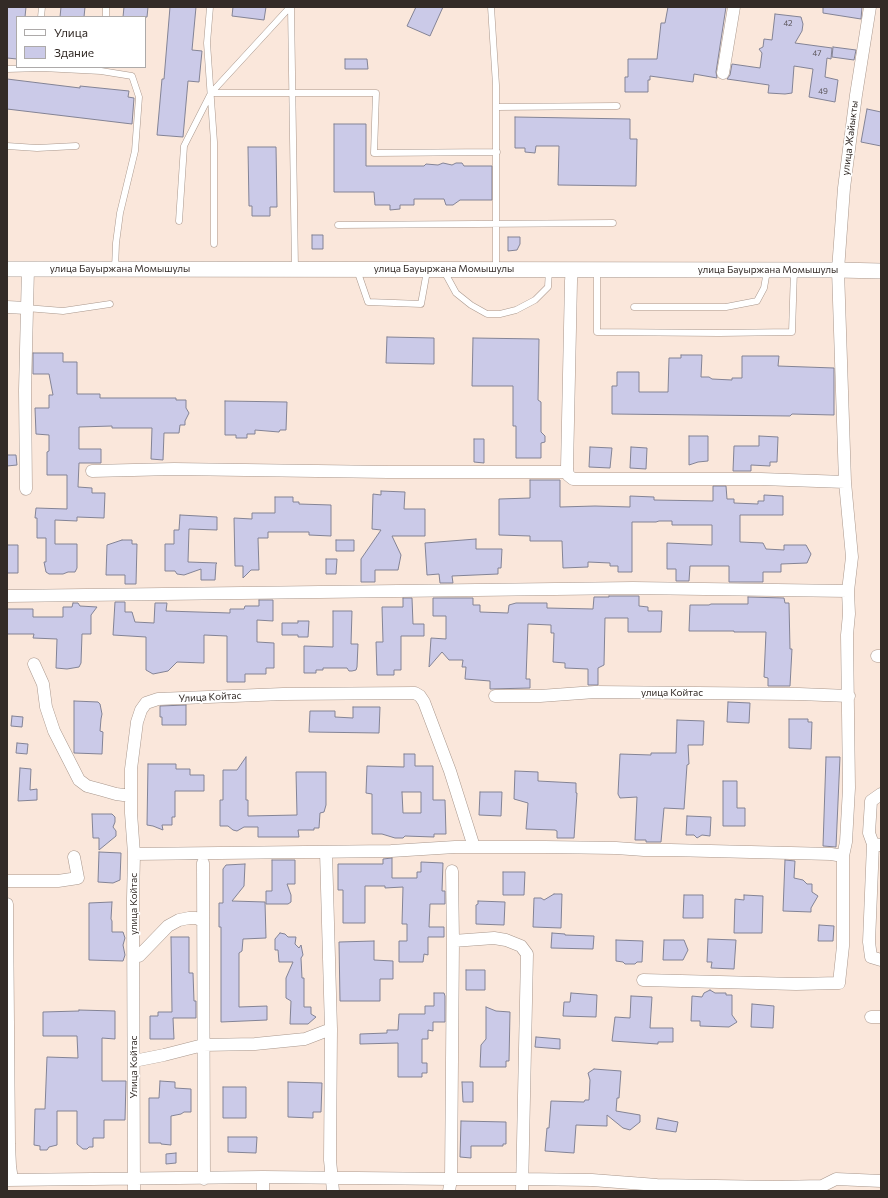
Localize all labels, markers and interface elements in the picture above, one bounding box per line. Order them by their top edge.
legend [16,16,146,68]
house number: 42 [783,18,793,28]
text: Улица [54,25,88,39]
text: Здание [54,45,94,59]
house number: 47 [813,48,821,58]
house number: 49 [818,86,828,96]
street label: улица Жайыкты [839,100,861,176]
street label: улица Бауыржана Момышулы [50,263,190,275]
street label: улица Бауыржана Момышулы [374,263,514,275]
street label: улица Бауыржана Момышулы [698,264,838,276]
street label: улица Койтас [641,687,703,699]
street label: Улица Койтас [178,689,242,705]
street label: улица Койтас [128,873,140,935]
street label: Улица Койтас [128,1035,140,1099]

